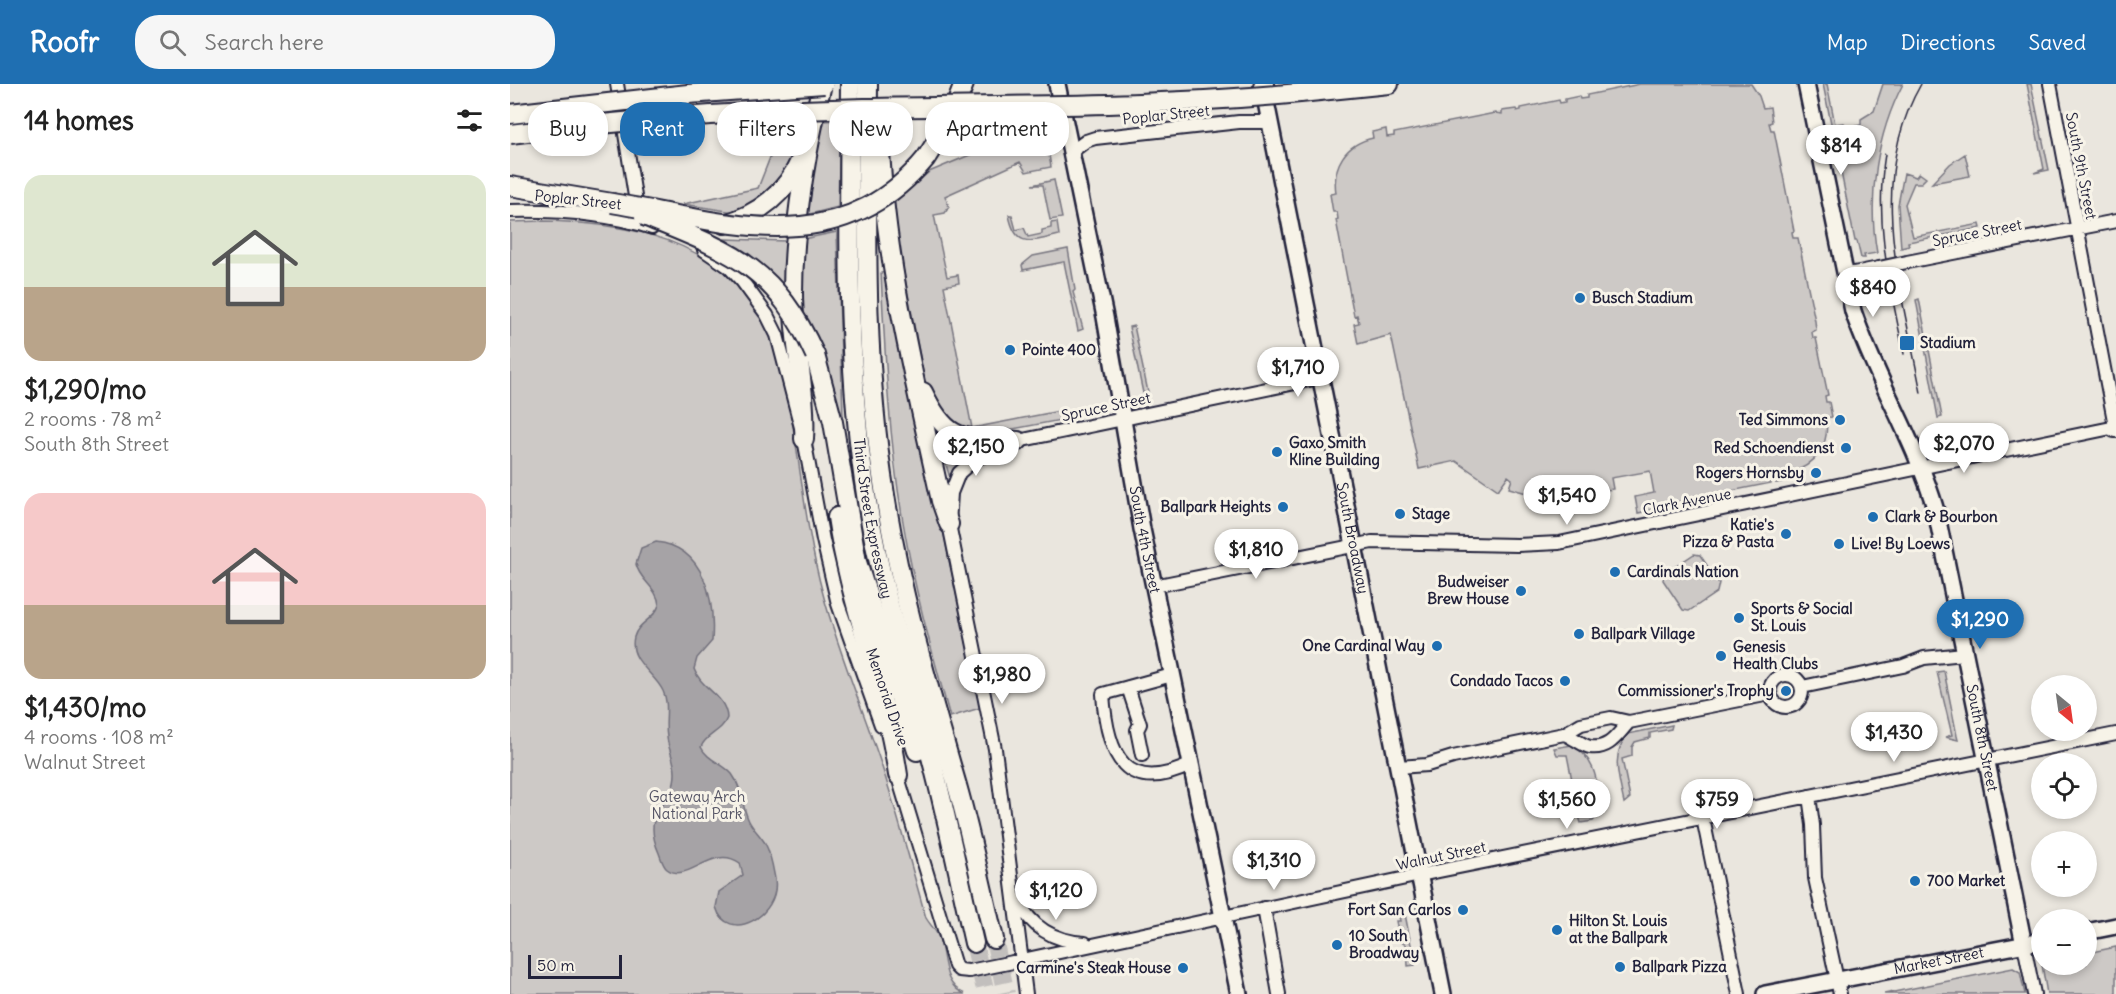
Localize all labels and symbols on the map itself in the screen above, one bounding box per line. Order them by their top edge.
street label: Poplar Street [1122,100,1210,129]
street label: South 9th Street [2062,111,2101,221]
pin: $814 [1805,125,1877,176]
street label: Poplar Street [534,185,622,214]
street label: Spruce Street [1931,215,2023,250]
pin: $840 [1837,267,1909,318]
place label: Busch Stadium [1592,288,1693,307]
marker: Busch Stadium [1573,291,1587,305]
place label: Stadium [1920,333,1976,352]
marker: Stadium [1898,334,1916,352]
place label: Pointe 400 [1022,340,1096,359]
marker: Pointe 400 [1003,343,1017,357]
pin: $1,710 [1249,347,1347,398]
street label: Spruce Street [1060,388,1152,425]
place label: Ted Simmons [1739,410,1828,429]
marker: Ted Simmons [1833,413,1847,427]
pin: $2,070 [1915,423,2013,474]
pin: $2,150 [927,426,1025,477]
place label: Gaxo Smith Kline Building [1289,433,1380,470]
street label: Third Street Expressway [850,437,897,601]
place label: Red Schoendienst [1714,438,1835,457]
marker: Red Schoendienst [1839,441,1853,455]
marker: Gaxo Smith Kline Building [1270,445,1284,459]
place label: Rogers Hornsby [1696,463,1804,483]
marker: Rogers Hornsby [1809,466,1823,480]
pin: $1,540 [1518,475,1616,526]
street label: South Broadway [1333,481,1373,596]
street label: South 4th Street [1126,484,1165,595]
street label: Clark Avenue [1641,484,1733,519]
place label: Ballpark Heights [1161,497,1271,517]
marker: Ballpark Heights [1276,500,1290,514]
place label: Stage [1412,504,1450,524]
marker: Stage [1393,507,1407,521]
place label: Clark & Bourbon [1885,507,1998,526]
marker: Clark & Bourbon [1866,510,1880,524]
place label: Katie's Pizza & Pasta [1683,515,1774,551]
marker: Katie's Pizza & Pasta [1779,527,1793,541]
pin: $1,810 [1207,529,1305,580]
place label: Live! By Loews [1851,534,1950,554]
marker: Live! By Loews [1832,537,1846,551]
place label: Cardinals Nation [1627,562,1739,581]
marker: Cardinals Nation [1608,565,1622,579]
place label: Budweiser Brew House [1427,572,1510,608]
marker: Budweiser Brew House [1514,584,1528,598]
place label: Sports & Social St. Louis [1751,599,1853,635]
pin: $1,290 [1931,599,2029,650]
marker: Sports & Social St. Louis [1732,611,1746,625]
place label: Ballpark Village [1591,624,1695,644]
marker: Ballpark Village [1572,627,1586,641]
place label: One Cardinal Way [1302,636,1425,656]
place label: Genesis Health Clubs [1733,637,1818,673]
marker: One Cardinal Way [1430,639,1444,653]
street label: Memorial Drive [862,645,913,748]
marker: Genesis Health Clubs [1714,649,1728,663]
pin: $1,980 [953,654,1051,705]
place label: Condado Tacos [1450,671,1553,690]
marker: Condado Tacos [1558,674,1572,688]
north arrow [2031,675,2097,741]
place label: Commissioner's Trophy [1618,681,1774,701]
street label: South 8th Street [1962,683,2003,793]
marker: Commissioner's Trophy [1779,684,1793,698]
pin: $1,430 [1845,712,1943,763]
pin: $1,560 [1518,779,1616,830]
pin: $759 [1681,779,1753,830]
park label: Gateway Arch National Park [649,787,746,823]
street label: Walnut Street [1394,837,1487,874]
pin: $1,310 [1225,840,1323,891]
pin: $1,120 [1007,870,1105,921]
place label: 700 Market [1927,871,2006,890]
marker: 700 Market [1908,874,1922,888]
place label: Fort San Carlos [1348,900,1451,919]
marker: Fort San Carlos [1456,903,1470,917]
place label: Hilton St. Louis at the Ballpark [1569,911,1668,948]
marker: Hilton St. Louis at the Ballpark [1550,923,1564,937]
place label: 10 South Broadway [1349,926,1419,963]
marker: 10 South Broadway [1330,938,1344,952]
street label: Market Street [1892,942,1985,978]
scale bar [528,952,622,980]
place label: Ballpark Pizza [1632,957,1727,977]
place label: Carmine's Steak House [1016,958,1171,977]
marker: Ballpark Pizza [1613,960,1627,974]
marker: Carmine's Steak House [1176,961,1190,975]

